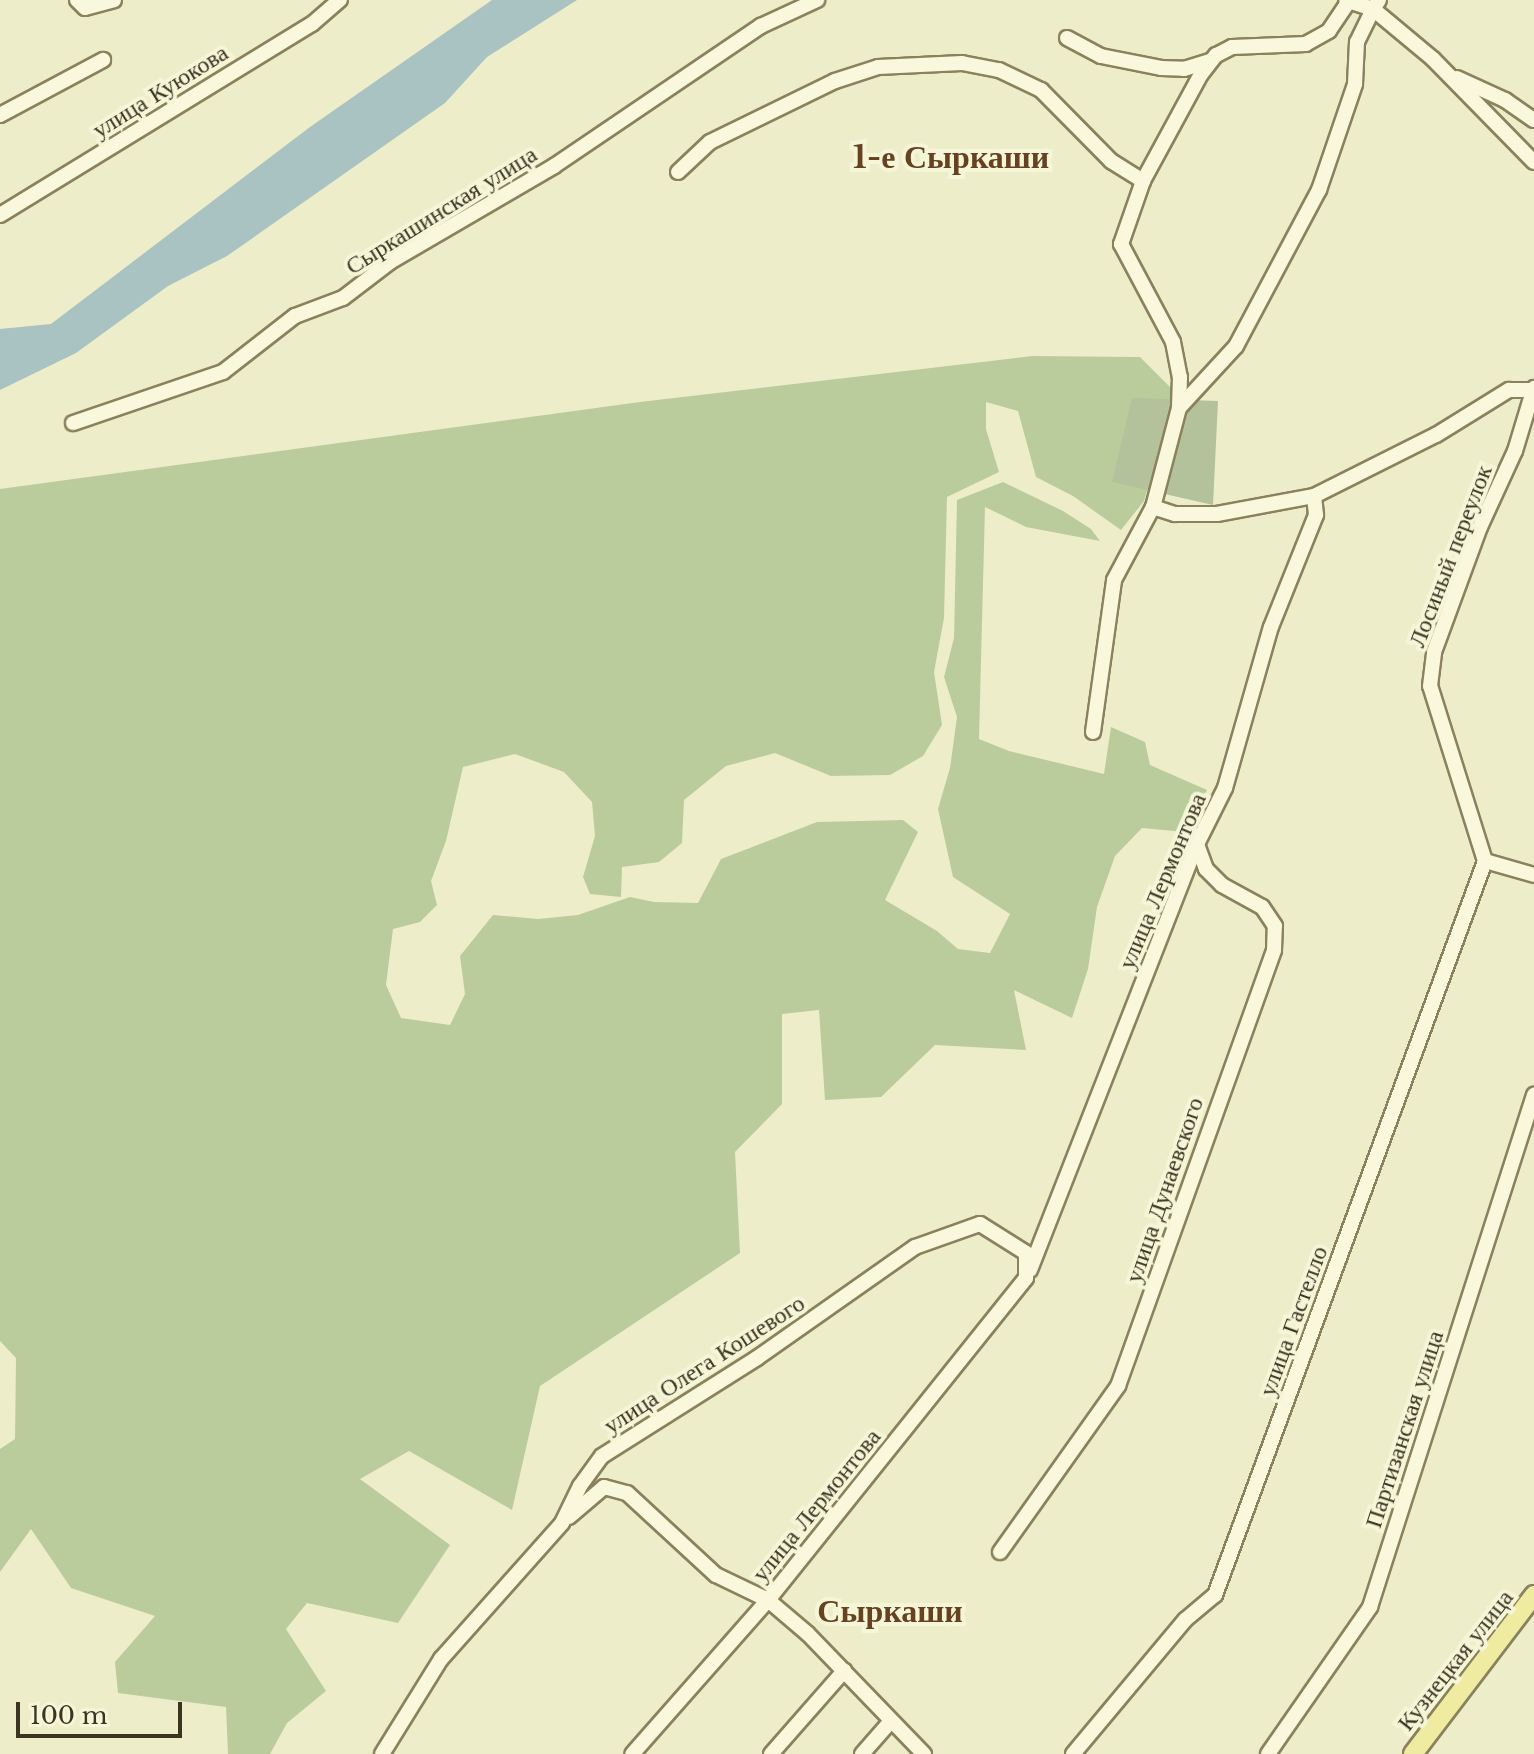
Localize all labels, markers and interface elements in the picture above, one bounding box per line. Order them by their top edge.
street label: улица Куюкова [87,38,233,144]
district label: 1-е Сыркаши [853,138,1049,176]
street label: Сыркашинская улица [340,139,542,281]
street label: Лосиный переулок [1402,461,1498,651]
street label: улица Лермонтова [1112,789,1212,973]
street label: улица Дунаевского [1119,1094,1209,1286]
street label: улица Гастелло [1252,1242,1334,1400]
street label: улица Олега Кошевого [598,1288,810,1440]
street label: Партизанская улица [1359,1327,1449,1531]
street label: улица Лермонтова [746,1423,886,1587]
street label: Кузнецкая улица [1391,1584,1519,1736]
district label: Сыркаши [817,1592,963,1630]
scale bar [20,1686,186,1736]
text: 100 m [30,1701,108,1730]

